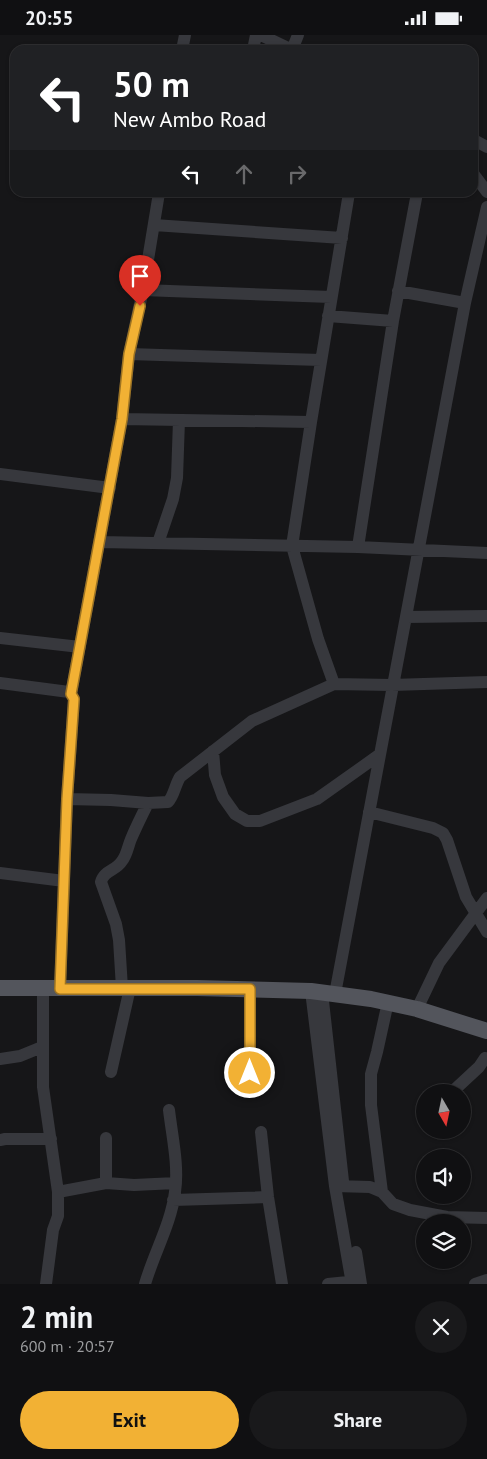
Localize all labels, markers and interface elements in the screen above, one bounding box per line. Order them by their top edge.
text: 20:55 [25,6,73,30]
text: 50 m [113,61,190,107]
icon: left [30,65,95,130]
text: New Ambo Road [113,105,266,133]
icon: left [177,160,205,188]
icon: ahead [230,160,258,188]
icon: right [283,160,311,188]
pin [119,255,161,306]
icon: arrive [126,262,154,290]
position arrow [223,1046,275,1098]
north arrow [416,1084,471,1139]
map controls [416,1084,471,1269]
button: sound [416,1149,471,1204]
button: layers [416,1214,471,1269]
text: 2 min [20,1297,93,1336]
button: close [415,1301,467,1353]
text: 600 m · 20:57 [20,1336,115,1356]
button: Exit [20,1391,239,1449]
button: Share [249,1391,467,1449]

